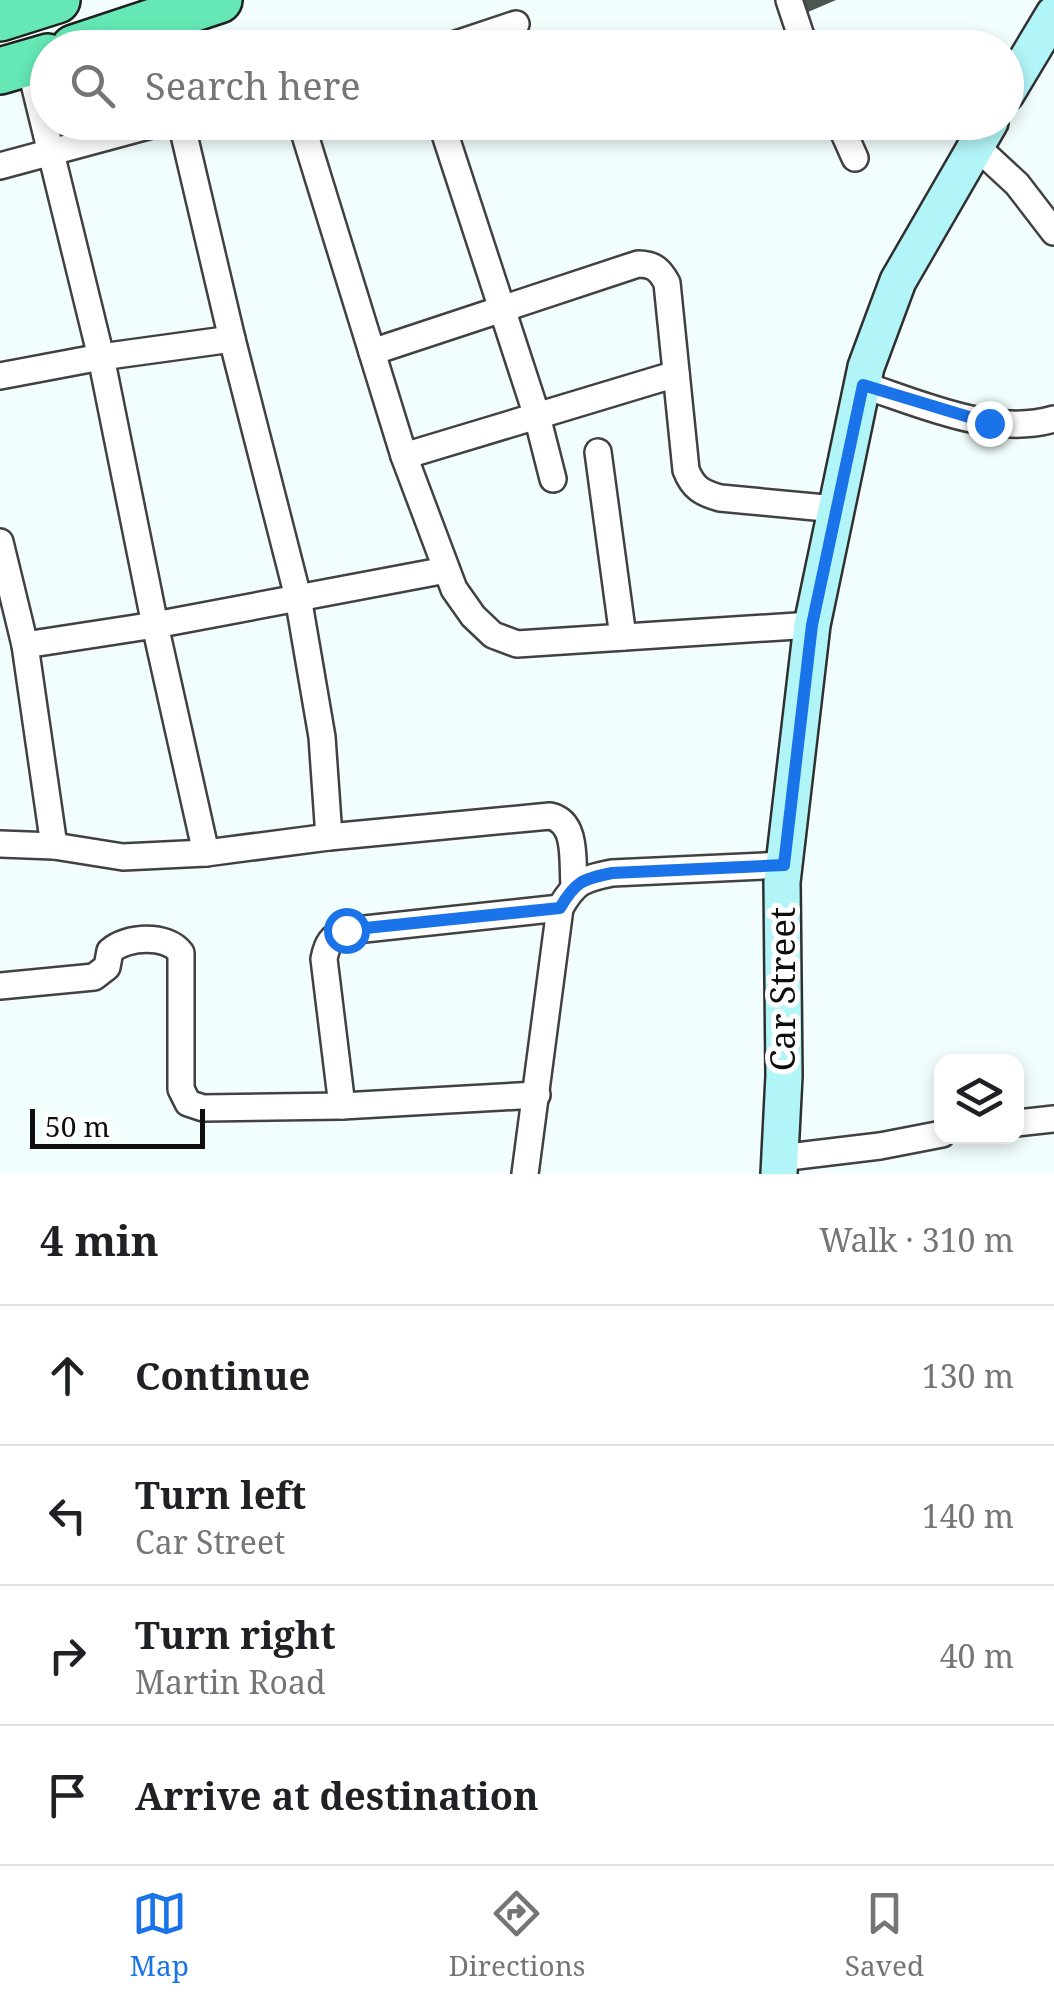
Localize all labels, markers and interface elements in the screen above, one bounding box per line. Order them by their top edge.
search box [30,30,1024,140]
icon: search [65,58,120,113]
text: Search here [145,59,361,111]
route end [967,401,1013,447]
street label: Car Street [758,907,805,1071]
route start [324,908,370,954]
map controls [934,1054,1024,1144]
button: layers [934,1054,1024,1144]
scale bar [30,1104,205,1148]
text: 50 m [45,1107,110,1145]
text: 4 min [40,1211,159,1268]
text: Walk · 310 m [819,1218,1014,1261]
icon: ahead [40,1348,95,1403]
text: Continue [135,1349,310,1401]
text: 130 m [922,1354,1014,1397]
text: Turn left [135,1468,306,1520]
icon: left [40,1488,95,1543]
text: 140 m [922,1494,1014,1537]
text: Car Street [135,1520,285,1563]
text: Turn right [135,1608,336,1660]
icon: right [40,1628,95,1683]
text: 40 m [940,1634,1014,1677]
text: Martin Road [135,1660,326,1703]
icon: arrive [40,1768,95,1823]
text: Arrive at destination [135,1769,539,1821]
tab: Map [130,1886,189,1984]
tab: Directions [448,1886,585,1984]
tab: Saved [845,1886,924,1984]

